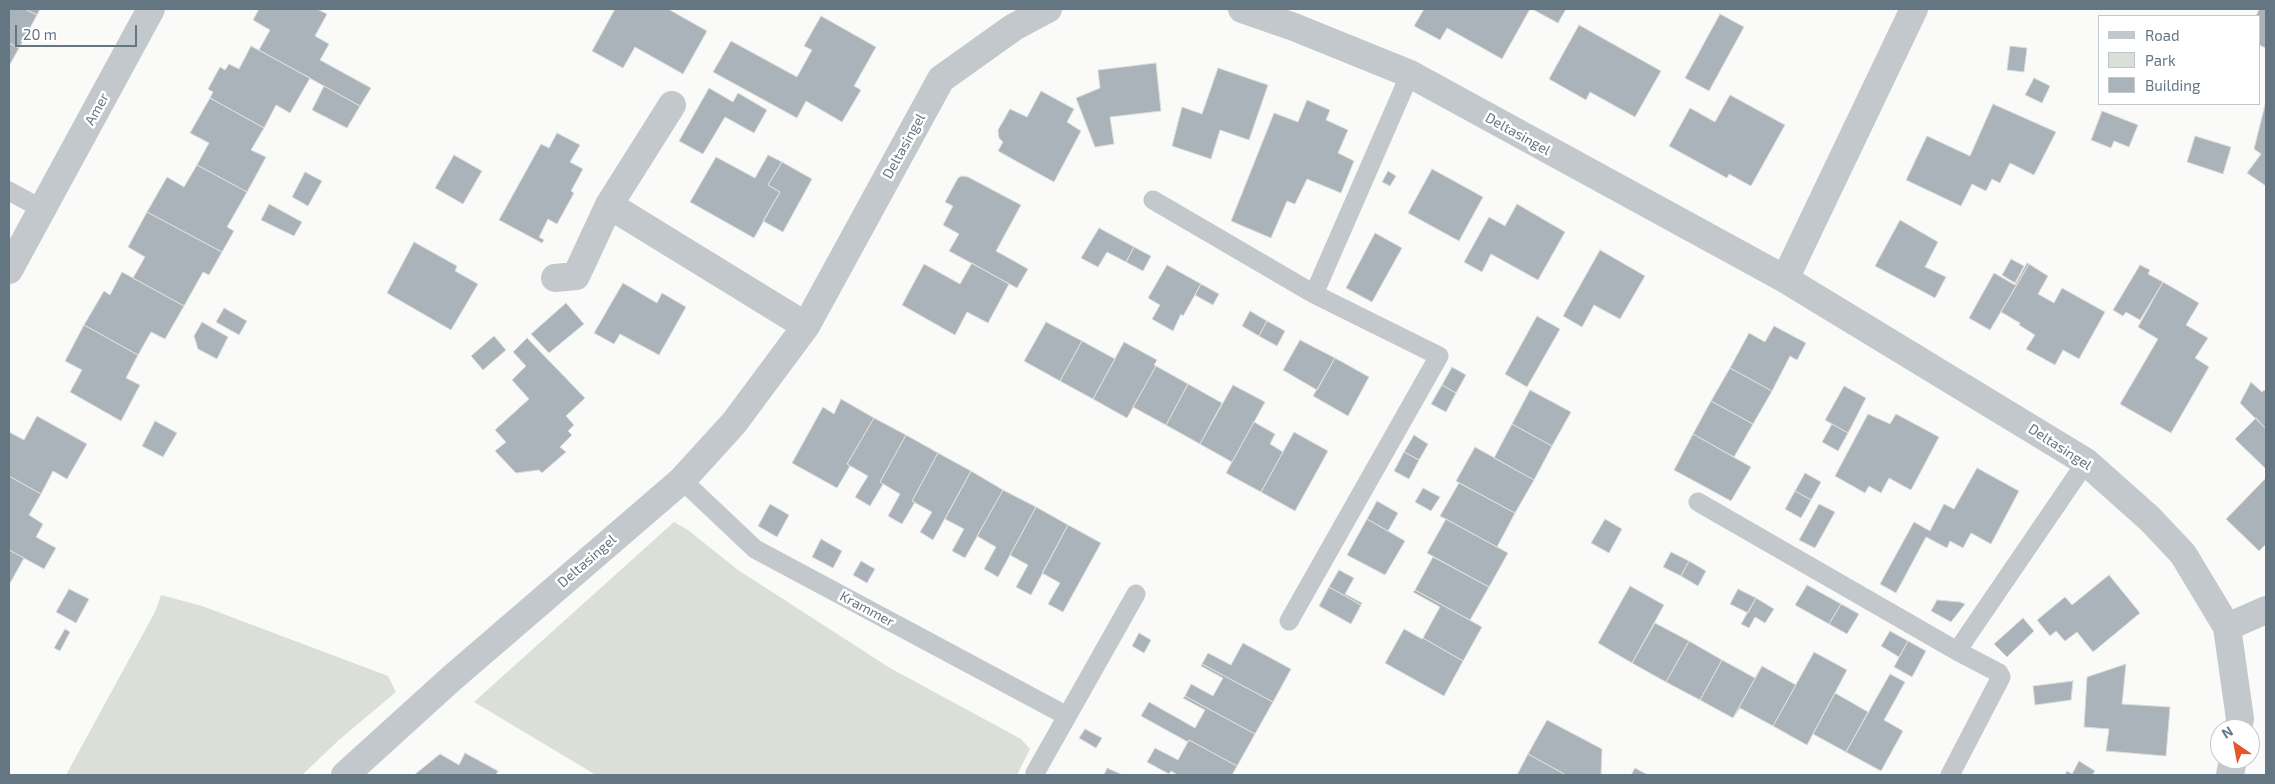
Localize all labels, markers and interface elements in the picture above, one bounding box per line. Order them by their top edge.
scale bar [18,15,140,47]
legend [2098,15,2260,105]
text: 20 m [23,25,57,43]
text: Road [2145,26,2180,44]
text: Park [2145,51,2176,69]
text: Building [2145,76,2200,94]
street label: Amer [81,90,113,128]
street label: Deltasingel [1482,109,1554,159]
street label: Deltasingel [879,110,929,182]
street label: Deltasingel [2025,420,2095,474]
street label: Deltasingel [554,531,620,591]
street label: Krammer [837,588,897,630]
north arrow [2210,719,2260,769]
text: N [2218,722,2236,742]

